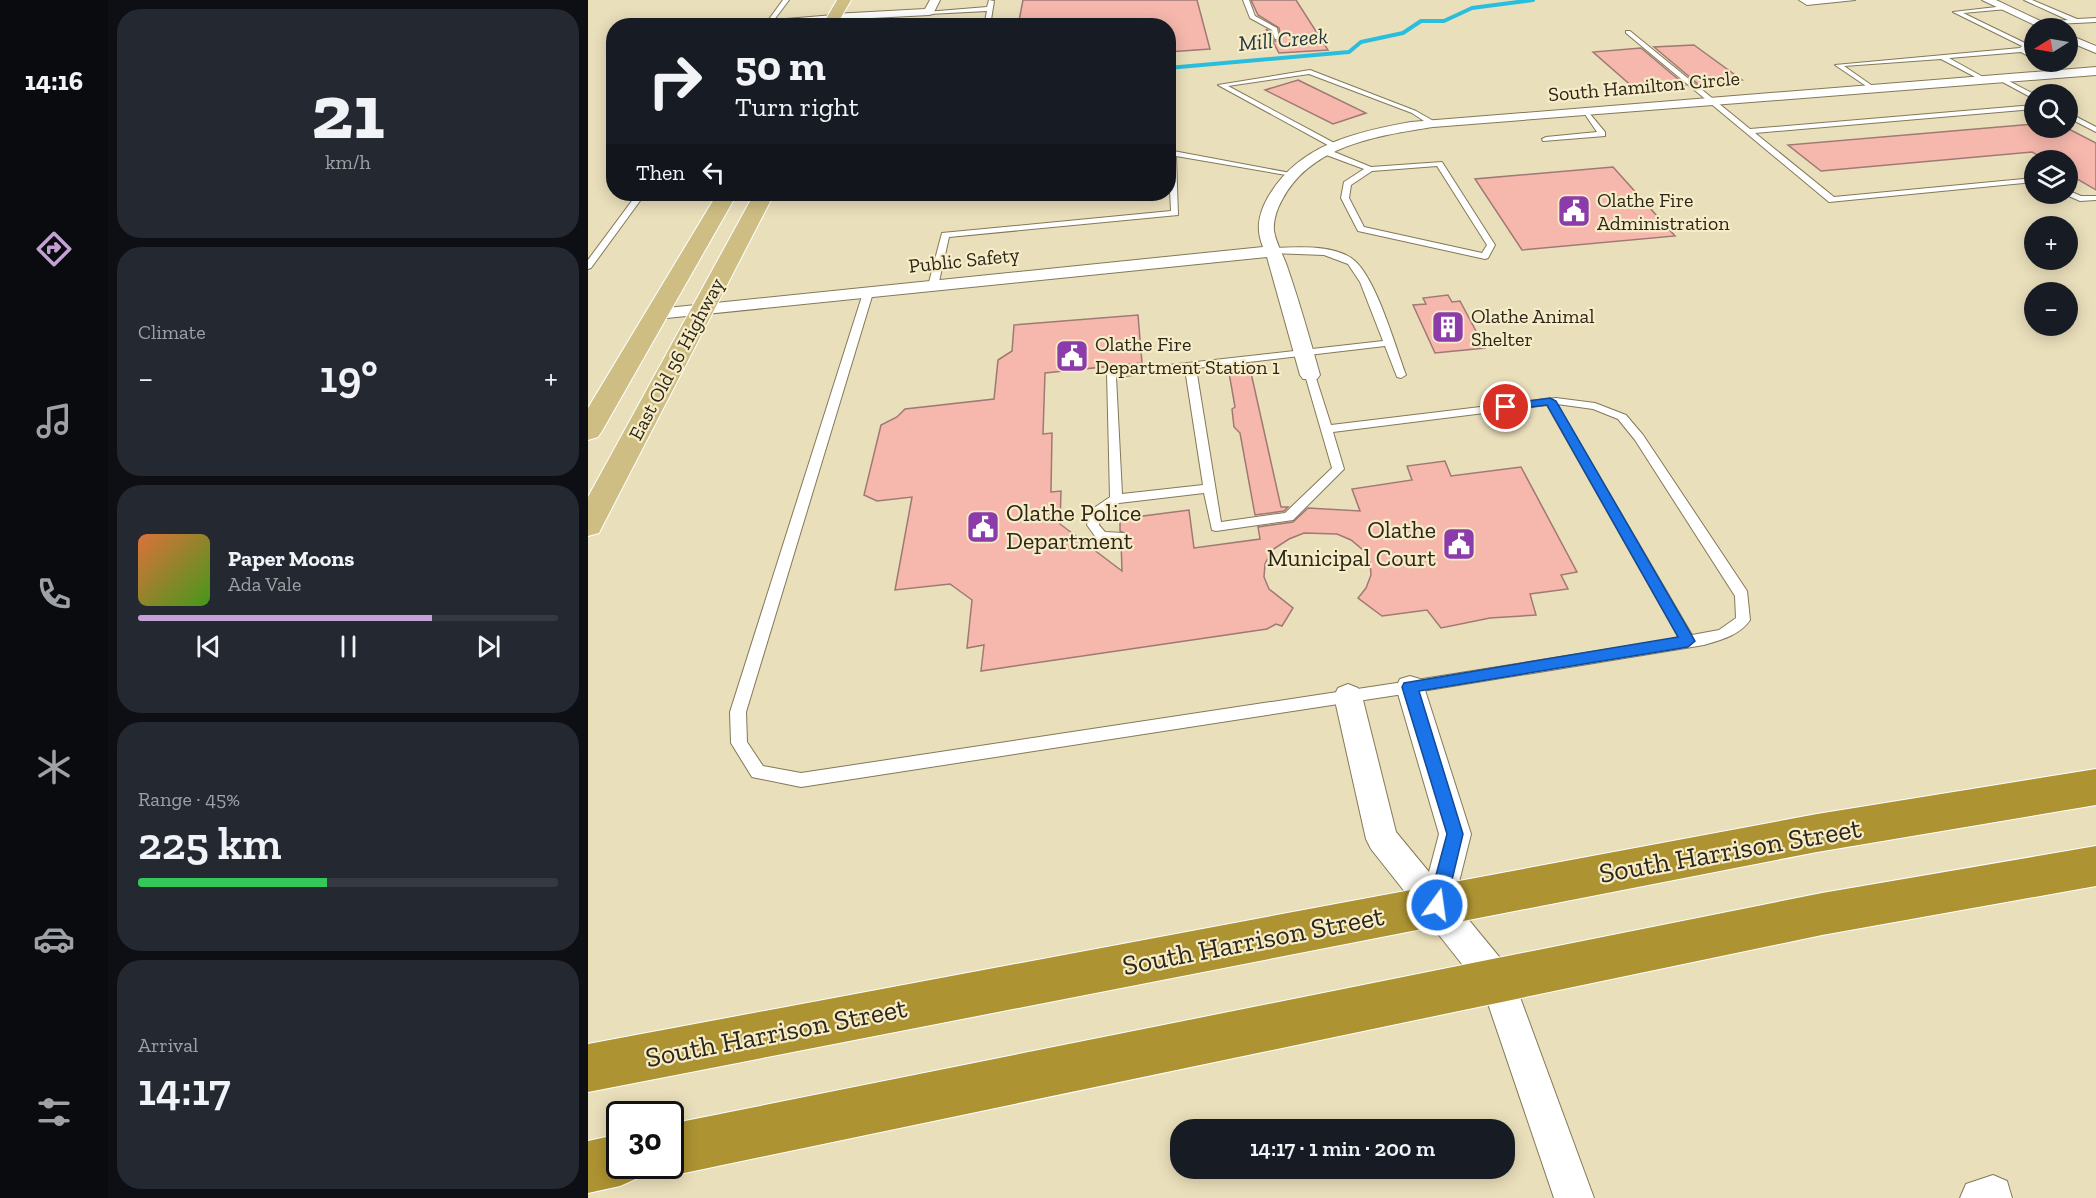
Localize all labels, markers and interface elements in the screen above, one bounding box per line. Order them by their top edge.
north arrow [2024,18,2078,72]
map controls [2024,18,2078,336]
water label: Mill Creek [1237,22,1329,57]
text: 50 m [735,40,826,91]
icon: right [636,42,714,120]
text: 21 [311,64,385,158]
text: 14:16 [25,65,83,97]
street label: South Hamilton Circle [1547,66,1741,106]
button: search [2024,84,2078,138]
text: Turn right [735,91,859,123]
text: km/h [325,150,371,174]
button: layers [2024,150,2078,204]
icon: left [697,156,730,189]
text: Then [636,159,685,186]
place label: Olathe Fire Administration [1597,188,1730,235]
public building icon: Olathe Fire Administration [1556,193,1592,229]
button: + [2024,216,2078,270]
icon: directions [33,228,75,270]
street label: Public Safety [907,242,1022,278]
street label: East Old 56 Highway [623,273,729,444]
button: − [2024,282,2078,336]
place label: Olathe Animal Shelter [1471,304,1595,351]
building icon: Olathe Animal Shelter [1430,309,1466,345]
text: Climate [138,320,206,344]
place label: Olathe Fire Department Station 1 [1095,332,1280,379]
public building icon: Olathe Fire Department Station 1 [1054,338,1090,374]
text: 19° [320,350,378,404]
text: − [138,358,153,397]
text: + [544,358,558,397]
pin [1480,381,1531,432]
icon: arrive [1489,390,1522,423]
icon: music [33,400,75,442]
place label: Olathe Police Department [1006,498,1141,555]
public building icon: Olathe Police Department [965,509,1001,545]
place label: Olathe Municipal Court [1267,515,1436,572]
public building icon: Olathe Municipal Court [1441,526,1477,562]
text: Paper Moons [228,545,354,572]
text: Ada Vale [228,572,301,596]
icon: phone [33,573,75,615]
icon: previous [192,630,225,663]
icon: pause [332,630,365,663]
icon: next [472,630,505,663]
icon: climate [33,746,75,788]
text: Range · 45% [138,787,240,811]
street label: South Harrison Street [1596,811,1864,890]
text: 225 km [138,817,282,871]
position arrow [1405,873,1469,937]
street label: South Harrison Street [1120,899,1387,982]
icon: car [33,918,75,960]
street label: South Harrison Street [643,991,910,1074]
text: Arrival [138,1033,198,1057]
text: 14:17 [138,1063,231,1117]
icon: filters [33,1091,75,1133]
speed limit sign: 30 [606,1101,684,1179]
text: 14:17 · 1 min · 200 m [1250,1135,1435,1162]

